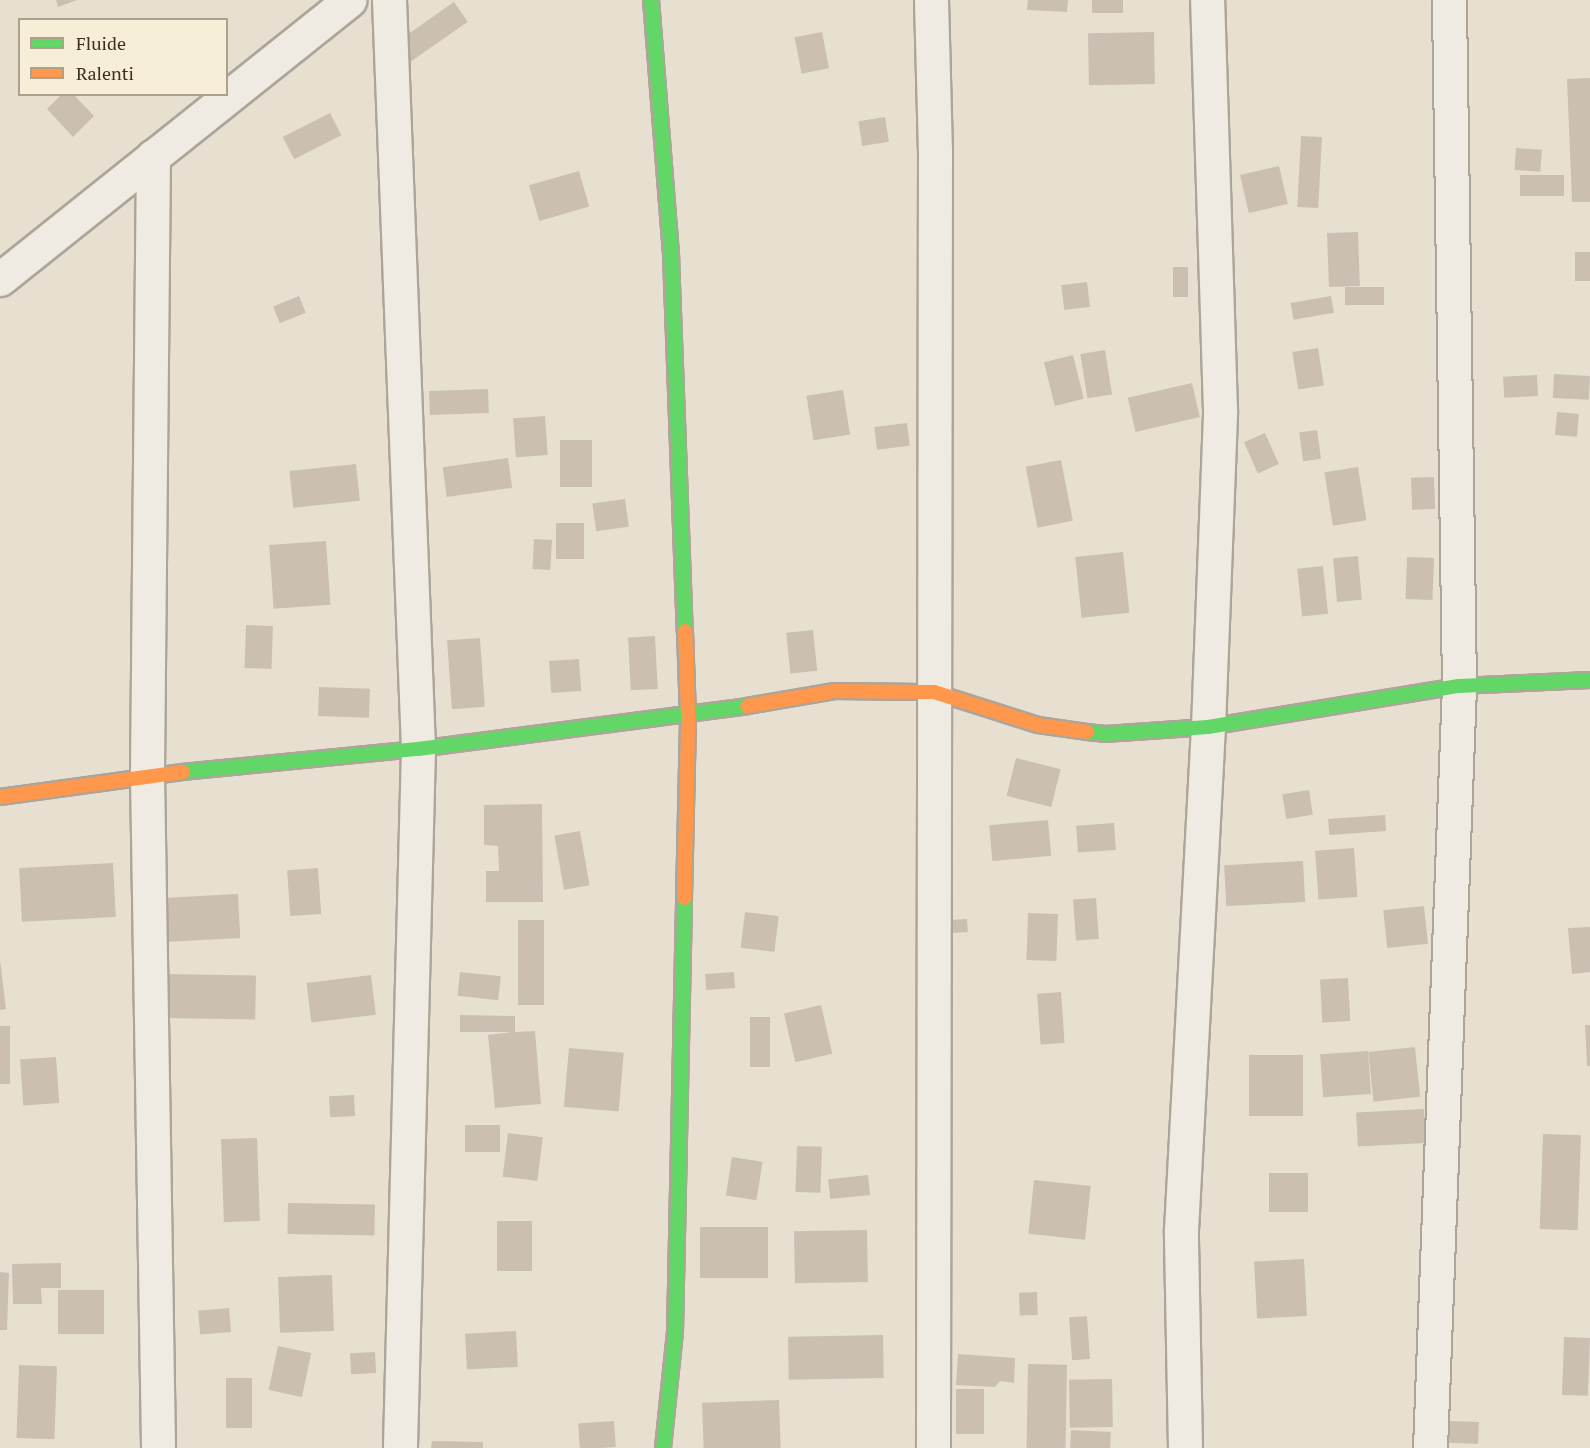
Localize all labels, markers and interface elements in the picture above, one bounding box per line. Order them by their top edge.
legend [18,18,228,96]
text: Fluide [76,31,126,55]
text: Ralenti [76,61,134,85]

